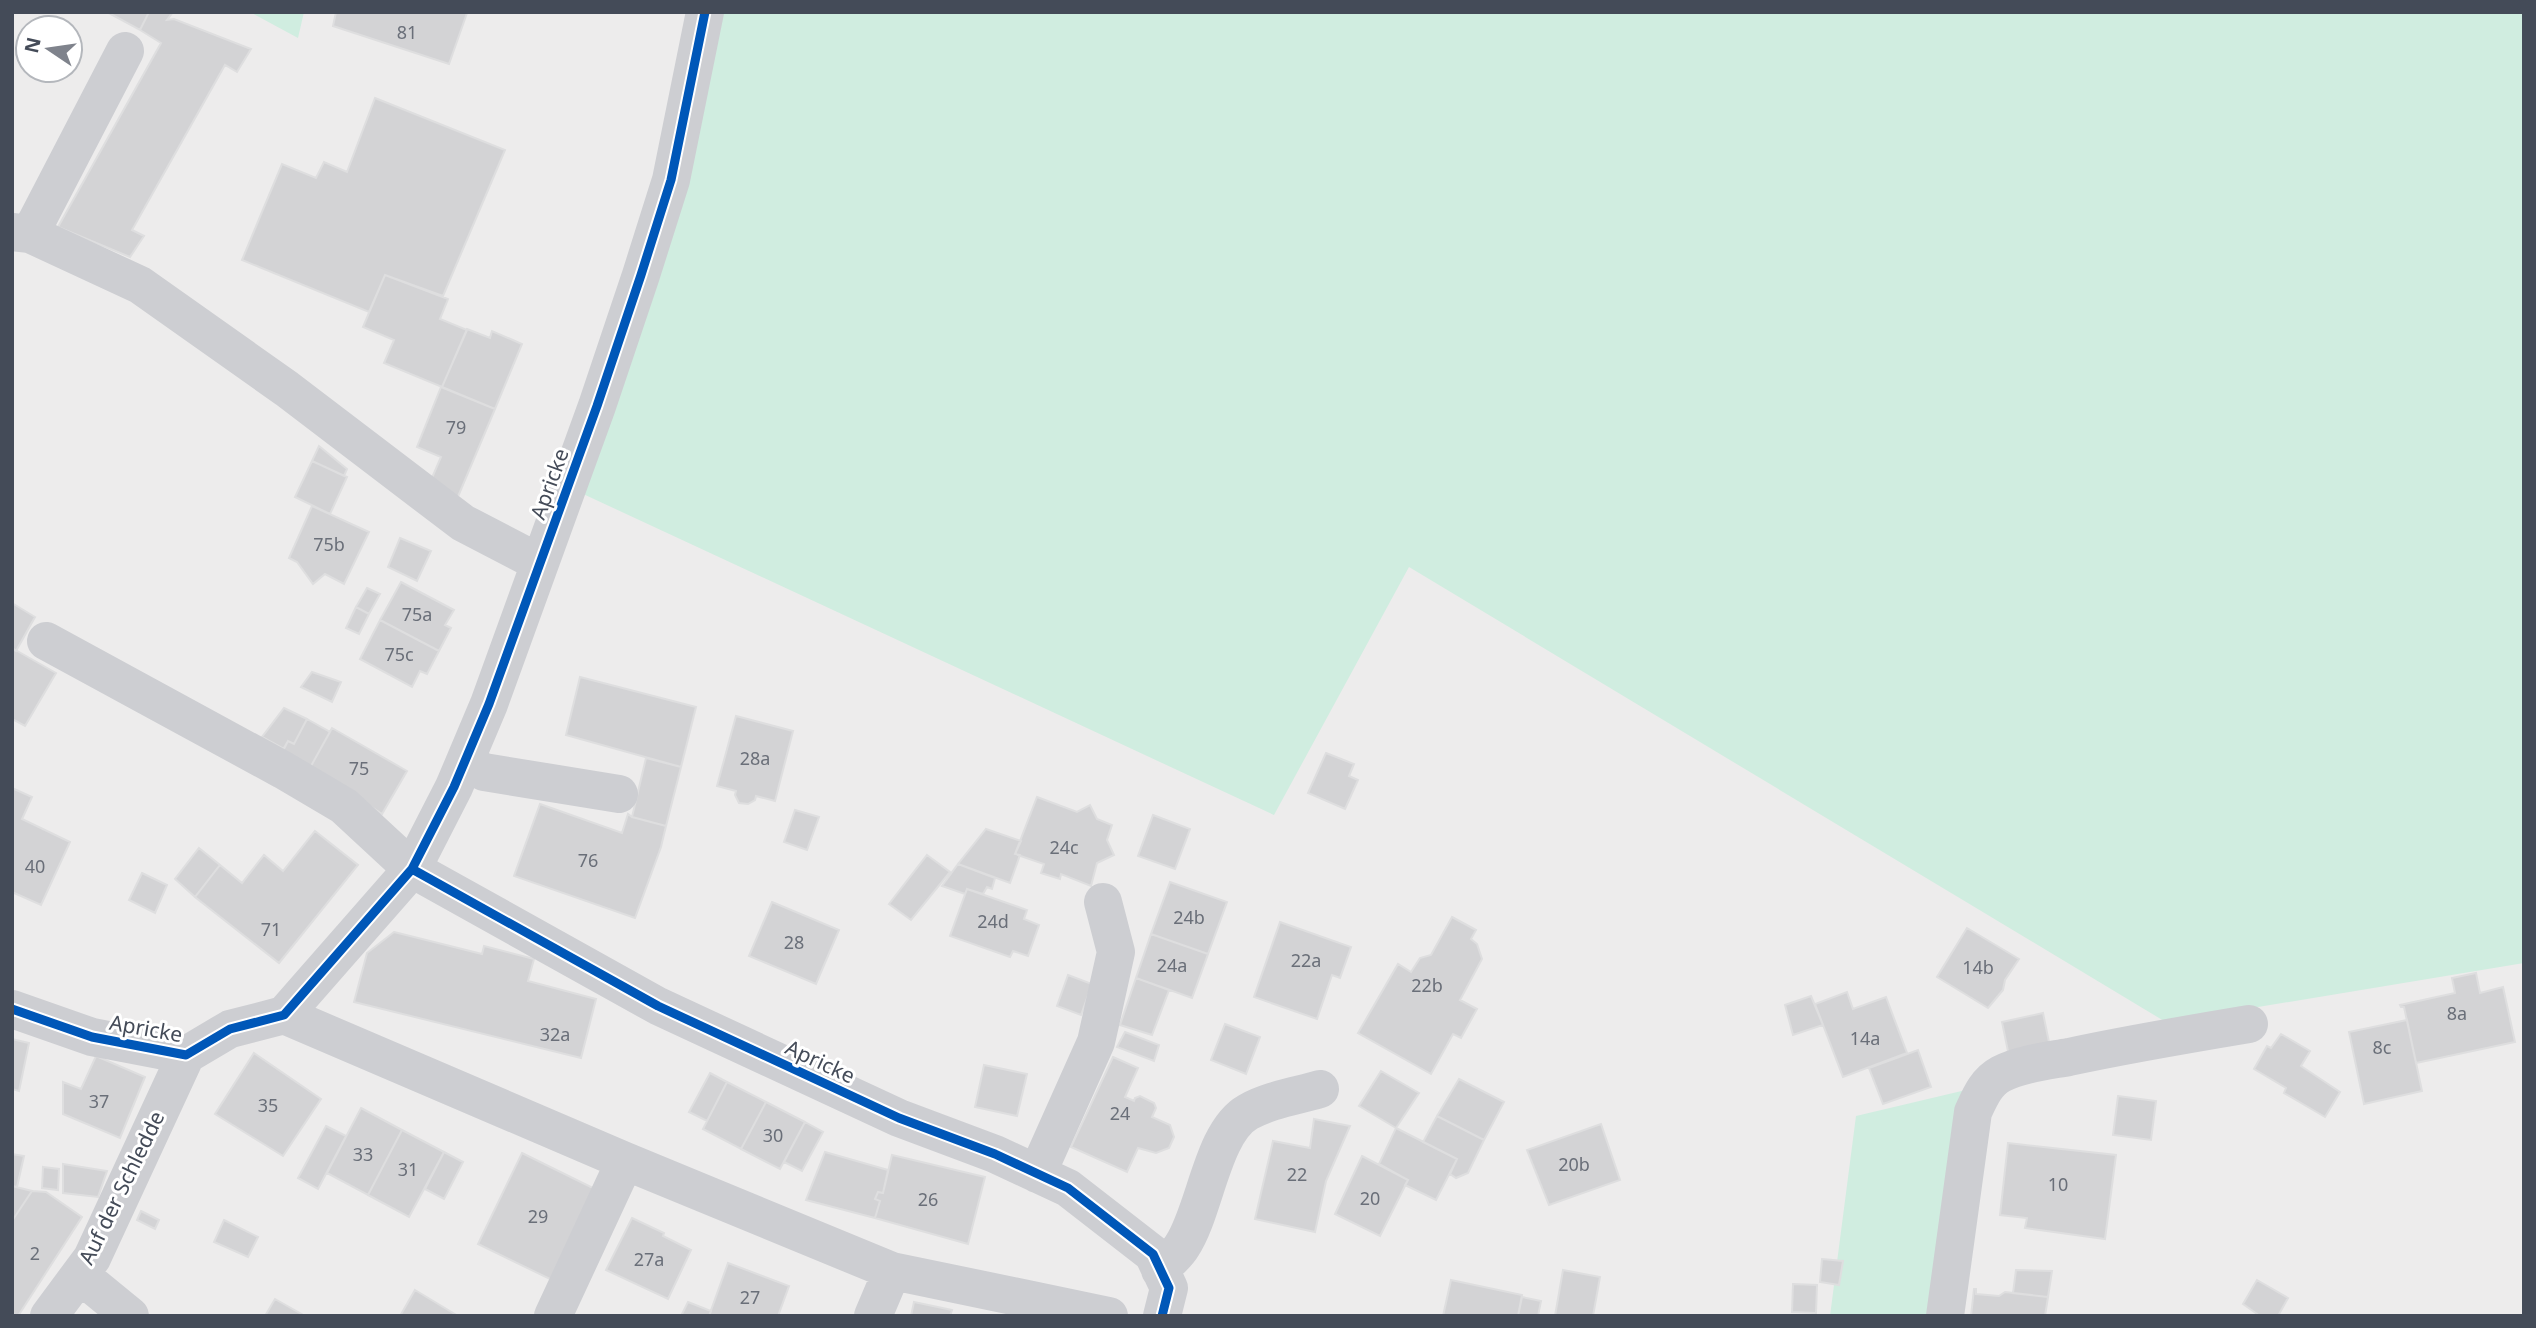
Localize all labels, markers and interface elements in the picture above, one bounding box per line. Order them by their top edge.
north arrow [14,14,84,84]
house number: 81 [397,20,417,44]
text: N [18,35,47,56]
house number: 79 [446,415,466,439]
street label: Apricke [523,444,575,523]
house number: 75b [313,532,345,556]
house number: 75a [402,602,432,626]
house number: 75c [384,642,414,666]
house number: 28a [740,746,770,770]
house number: 75 [349,756,369,780]
house number: 24c [1049,835,1079,859]
house number: 76 [578,848,598,872]
house number: 40 [25,854,45,878]
house number: 24b [1173,905,1205,929]
house number: 24d [977,909,1009,933]
house number: 71 [261,917,281,941]
house number: 28 [784,930,804,954]
house number: 22a [1291,948,1321,972]
house number: 24a [1157,953,1187,977]
house number: 14b [1962,955,1994,979]
house number: 22b [1411,973,1443,997]
house number: 8a [2447,1001,2467,1025]
street label: Apricke [108,1008,185,1048]
house number: 32a [540,1022,570,1046]
house number: 14a [1850,1026,1880,1050]
street label: Apricke [781,1033,860,1089]
house number: 8c [2373,1035,2392,1059]
house number: 37 [89,1089,109,1113]
house number: 35 [258,1093,278,1117]
house number: 24 [1110,1101,1130,1125]
street label: Auf der Schledde [72,1106,170,1269]
house number: 30 [763,1123,783,1147]
house number: 33 [353,1142,373,1166]
house number: 20b [1558,1152,1590,1176]
house number: 31 [398,1157,418,1181]
house number: 22 [1287,1162,1307,1186]
house number: 10 [2048,1172,2068,1196]
house number: 20 [1360,1186,1380,1210]
house number: 26 [918,1187,938,1211]
house number: 29 [528,1204,548,1228]
house number: 2 [30,1241,40,1265]
house number: 27a [634,1247,664,1271]
house number: 27 [740,1285,760,1309]

